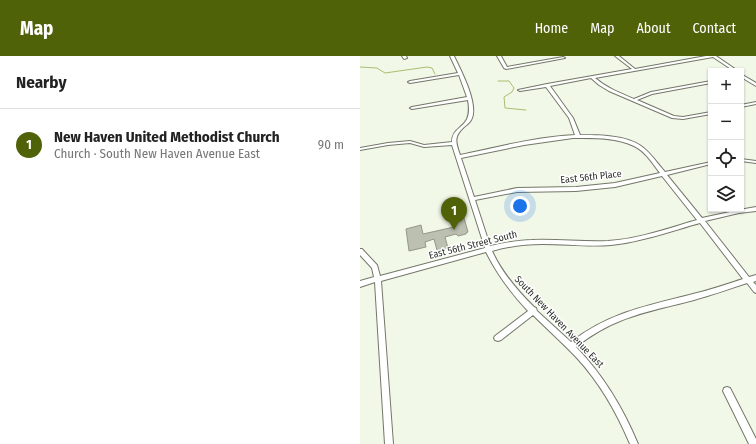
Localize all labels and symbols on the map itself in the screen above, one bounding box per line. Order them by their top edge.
street label: East 56th Place [560,168,622,186]
your location [510,196,530,216]
pin: 1 [441,197,467,230]
street label: East 56th Street South [428,228,518,262]
street label: South New Haven Avenue East [512,273,607,371]

